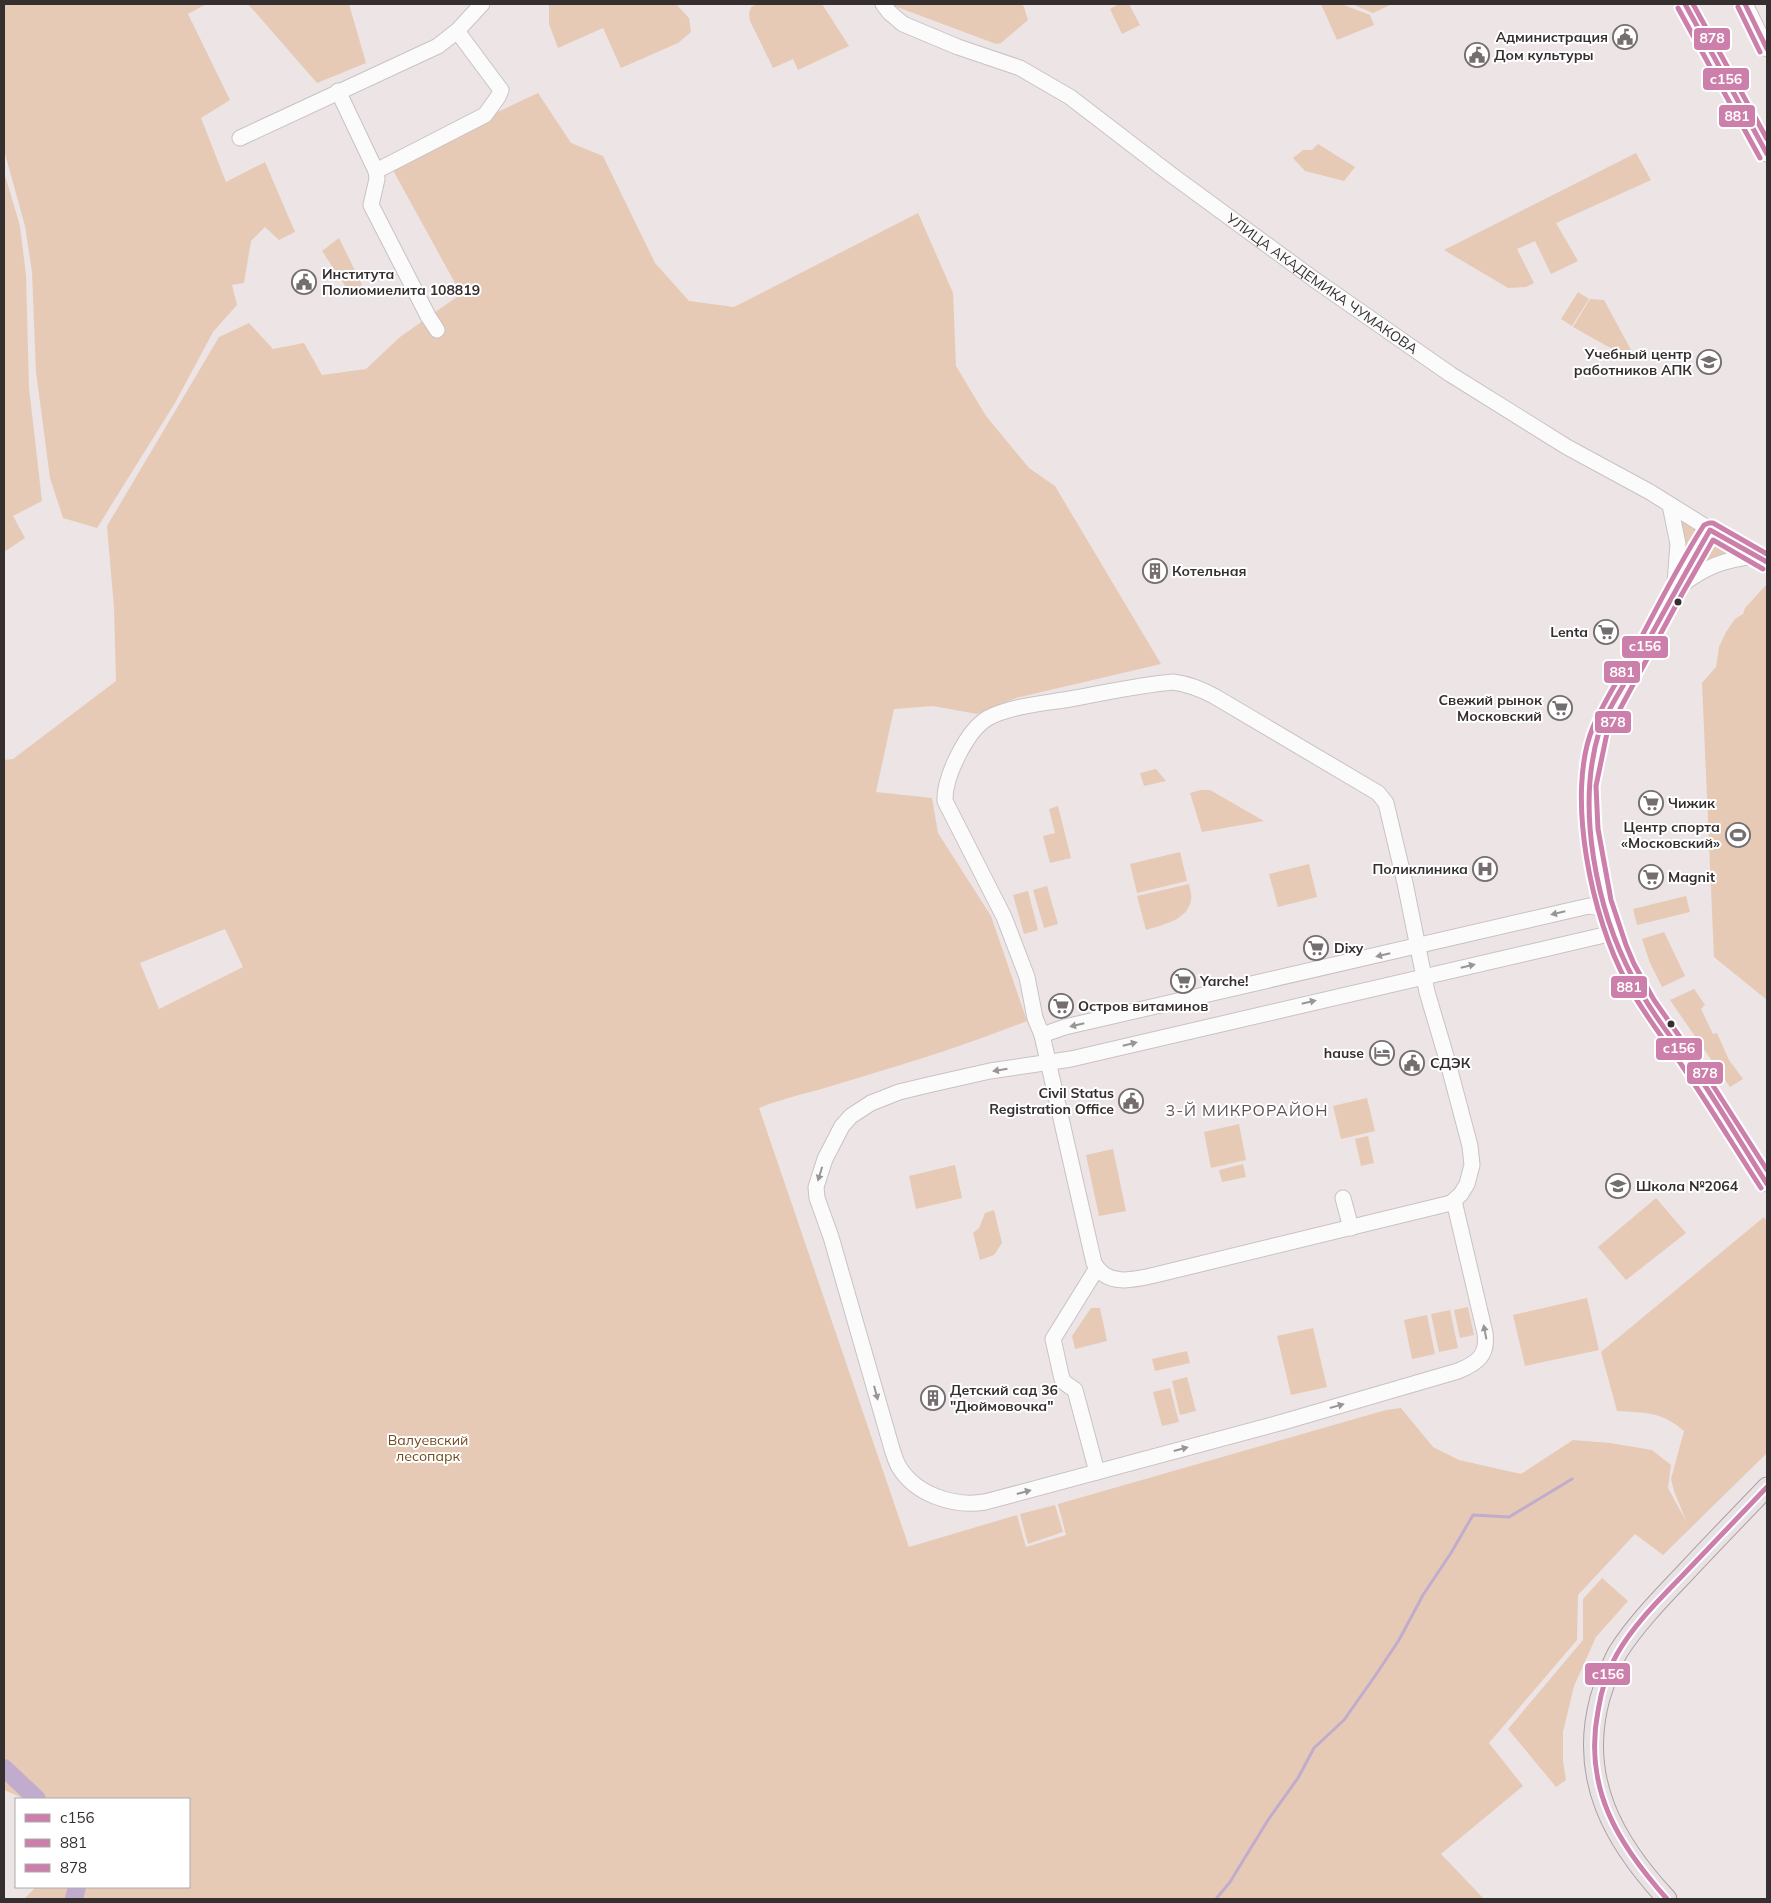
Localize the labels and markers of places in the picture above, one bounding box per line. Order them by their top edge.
public building icon: Администрация [1612,24,1638,50]
place label: Администрация [1496,28,1608,46]
public building icon: Дом культуры [1464,42,1490,68]
place label: Дом культуры [1494,46,1594,64]
place label: Института Полиомиелита 108819 [322,265,480,299]
public building icon: Института Полиомиелита 108819 [291,269,317,295]
place label: Учебный центр работников АПК [1574,345,1692,379]
school or university icon: Учебный центр работников АПК [1696,349,1722,375]
building icon: Котельная [1142,558,1168,584]
place label: Котельная [1172,562,1247,580]
unlabelled marker [1673,597,1683,607]
supermarket icon: Lenta [1593,619,1619,645]
place label: Lenta [1550,623,1588,641]
place label: Свежий рынок Московский [1438,691,1543,725]
supermarket icon: Свежий рынок Московский [1547,695,1573,721]
supermarket icon: Чижик [1638,790,1664,816]
place label: Чижик [1668,794,1716,812]
place label: Центр спорта «Московский» [1621,818,1720,852]
sports icon: Центр спорта «Московский» [1725,822,1751,848]
hospital icon: Поликлиника [1472,856,1498,882]
place label: Поликлиника [1372,860,1468,878]
supermarket icon: Magnit [1638,864,1664,890]
place label: Magnit [1668,868,1716,886]
supermarket icon: Dixy [1303,935,1329,961]
place label: Dixy [1334,939,1364,957]
supermarket icon: Yarche! [1170,968,1196,994]
place label: Yarche! [1199,972,1248,990]
supermarket icon: Остров витаминов [1048,993,1074,1019]
place label: Остров витаминов [1078,997,1208,1015]
unlabelled marker [1666,1019,1676,1029]
hotel icon: hause [1369,1040,1395,1066]
place label: hause [1324,1044,1364,1062]
public building icon: СДЭК [1399,1050,1425,1076]
place label: СДЭК [1430,1054,1471,1072]
place label: Civil Status Registration Office [989,1084,1114,1118]
public building icon: Civil Status Registration Office [1118,1088,1144,1114]
school or university icon: Школа №2064 [1605,1173,1631,1199]
place label: Школа №2064 [1636,1177,1739,1195]
place label: Детский сад 36 "Дюймовочка" [950,1381,1058,1415]
building icon: Детский сад 36 "Дюймовочка" [920,1385,946,1411]

